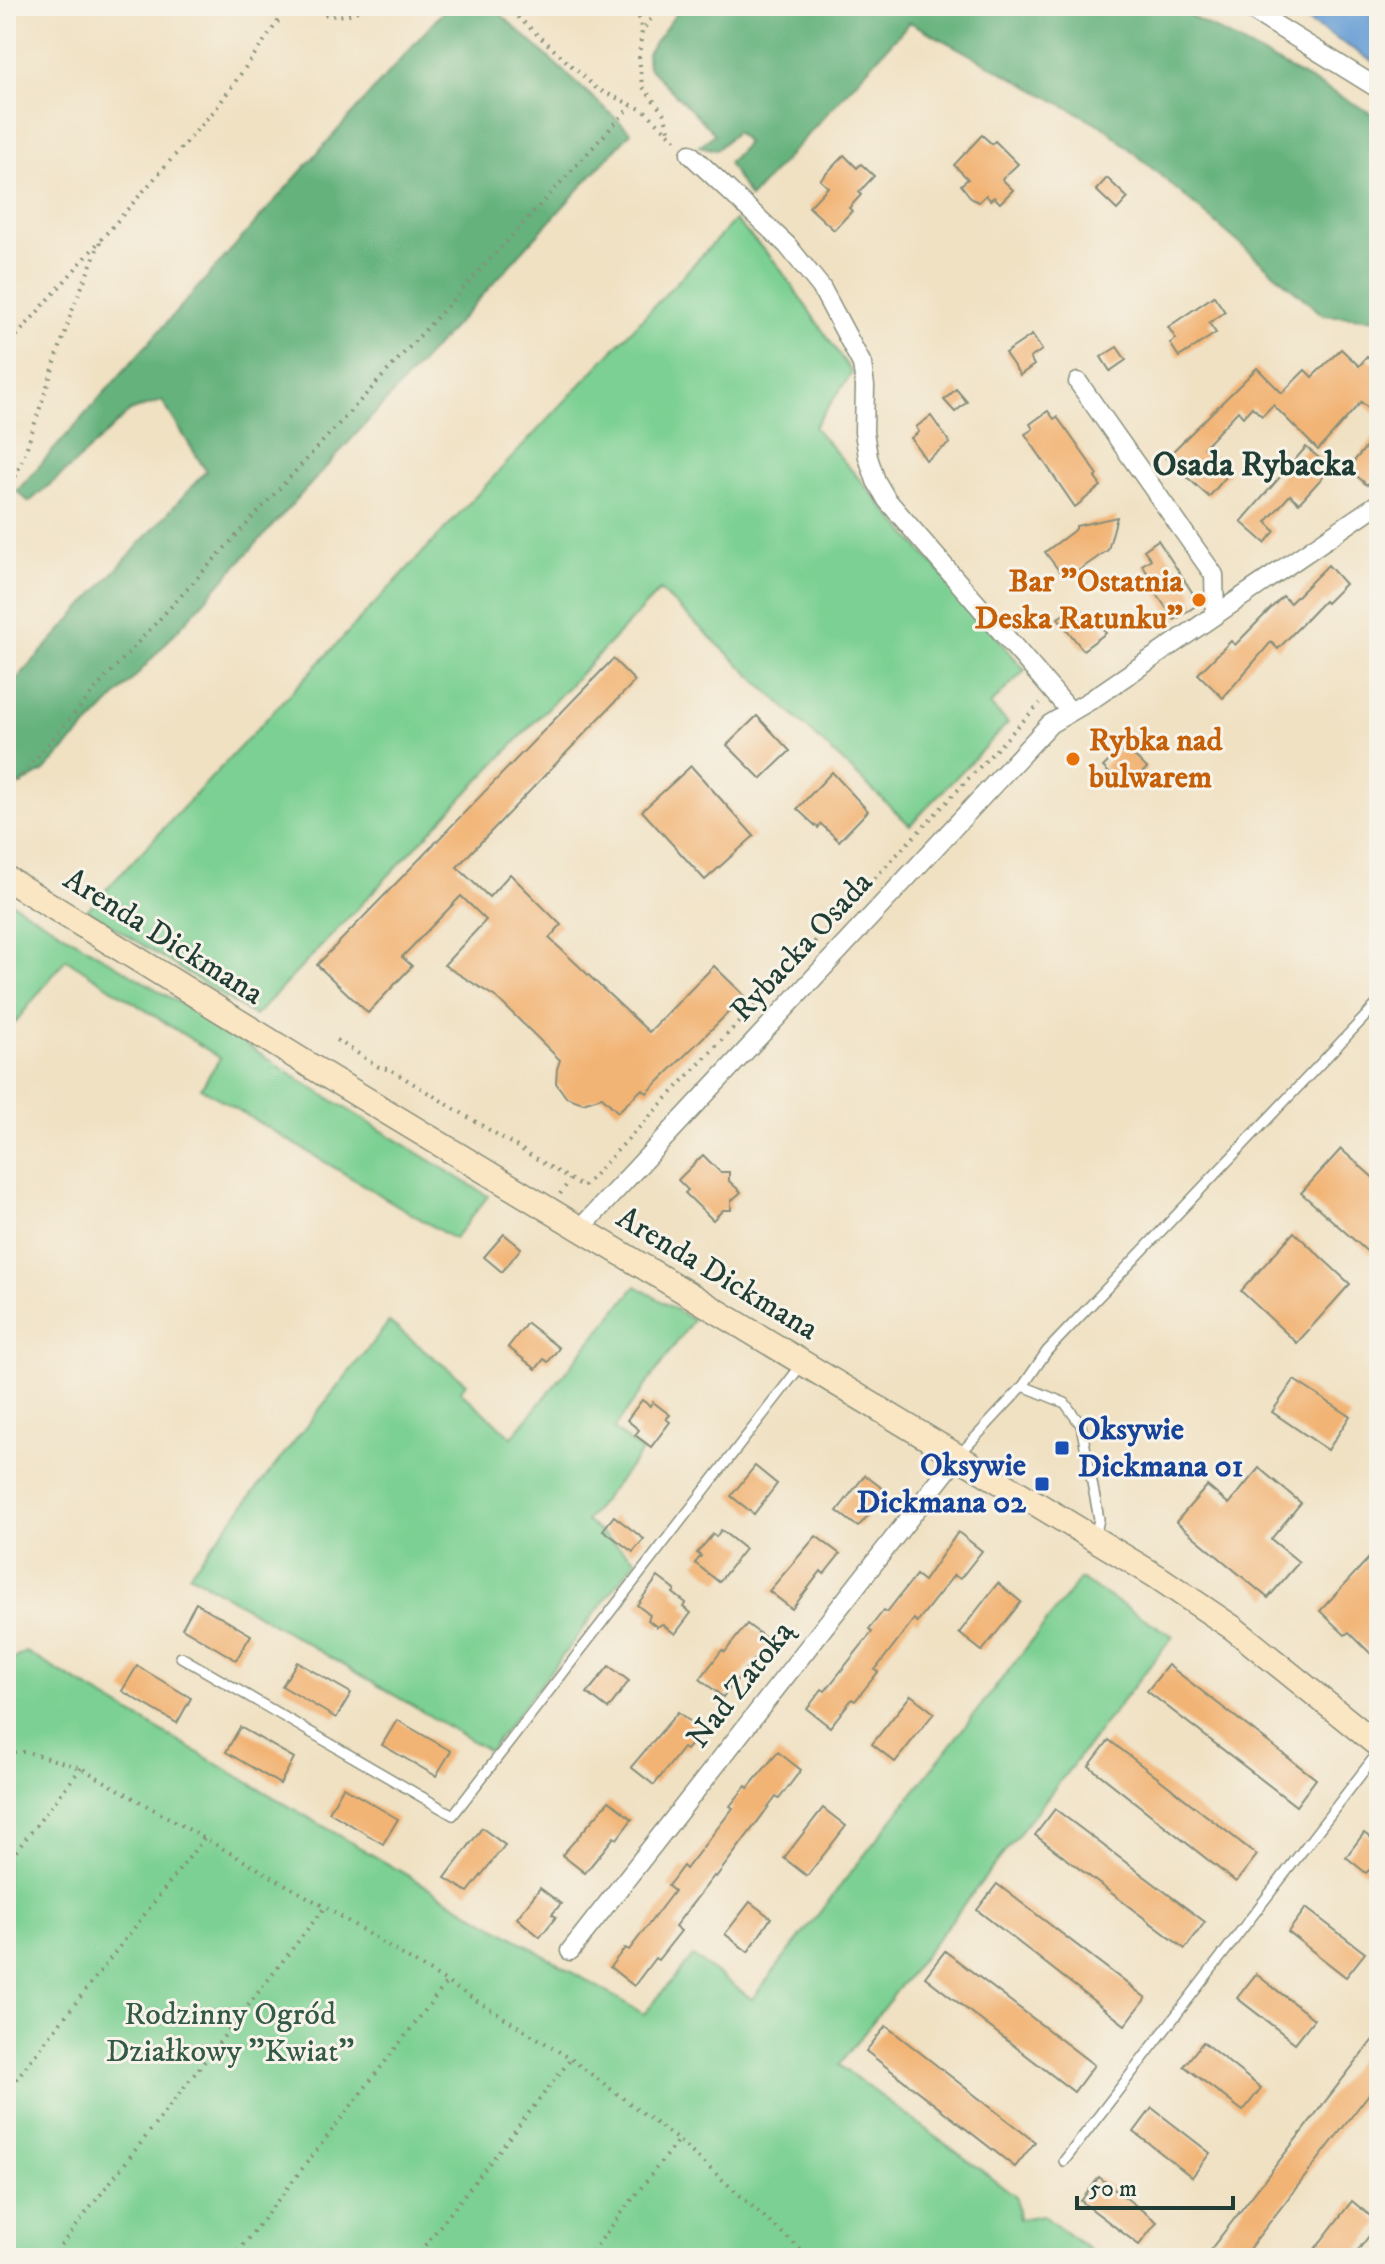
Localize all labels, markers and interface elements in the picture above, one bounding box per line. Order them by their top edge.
district label: Osada Rybacka [1152,444,1356,486]
place label: Bar "Ostatnia Deska Ratunku" [975,562,1183,639]
marker: Bar "Ostatnia Deska Ratunku" [1190,591,1208,609]
place label: Rybka nad bulwarem [1088,721,1224,798]
marker: Rybka nad bulwarem [1064,750,1082,768]
street label: Arenda Dickmana [56,860,271,1015]
street label: Rybacka Osada [722,863,882,1031]
street label: Arenda Dickmana [609,1198,825,1350]
place label: Oksywie Dickmana 01 [1078,1410,1243,1487]
marker: Oksywie Dickmana 01 [1053,1439,1071,1457]
place label: Oksywie Dickmana 02 [857,1446,1026,1523]
marker: Oksywie Dickmana 02 [1033,1475,1051,1493]
street label: Nad Zatoką [679,1612,804,1757]
park label: Rodzinny Ogród Działkowy "Kwiat" [106,1995,354,2072]
scale bar [1077,2160,1233,2210]
text: 50 m [1089,2174,1137,2204]

